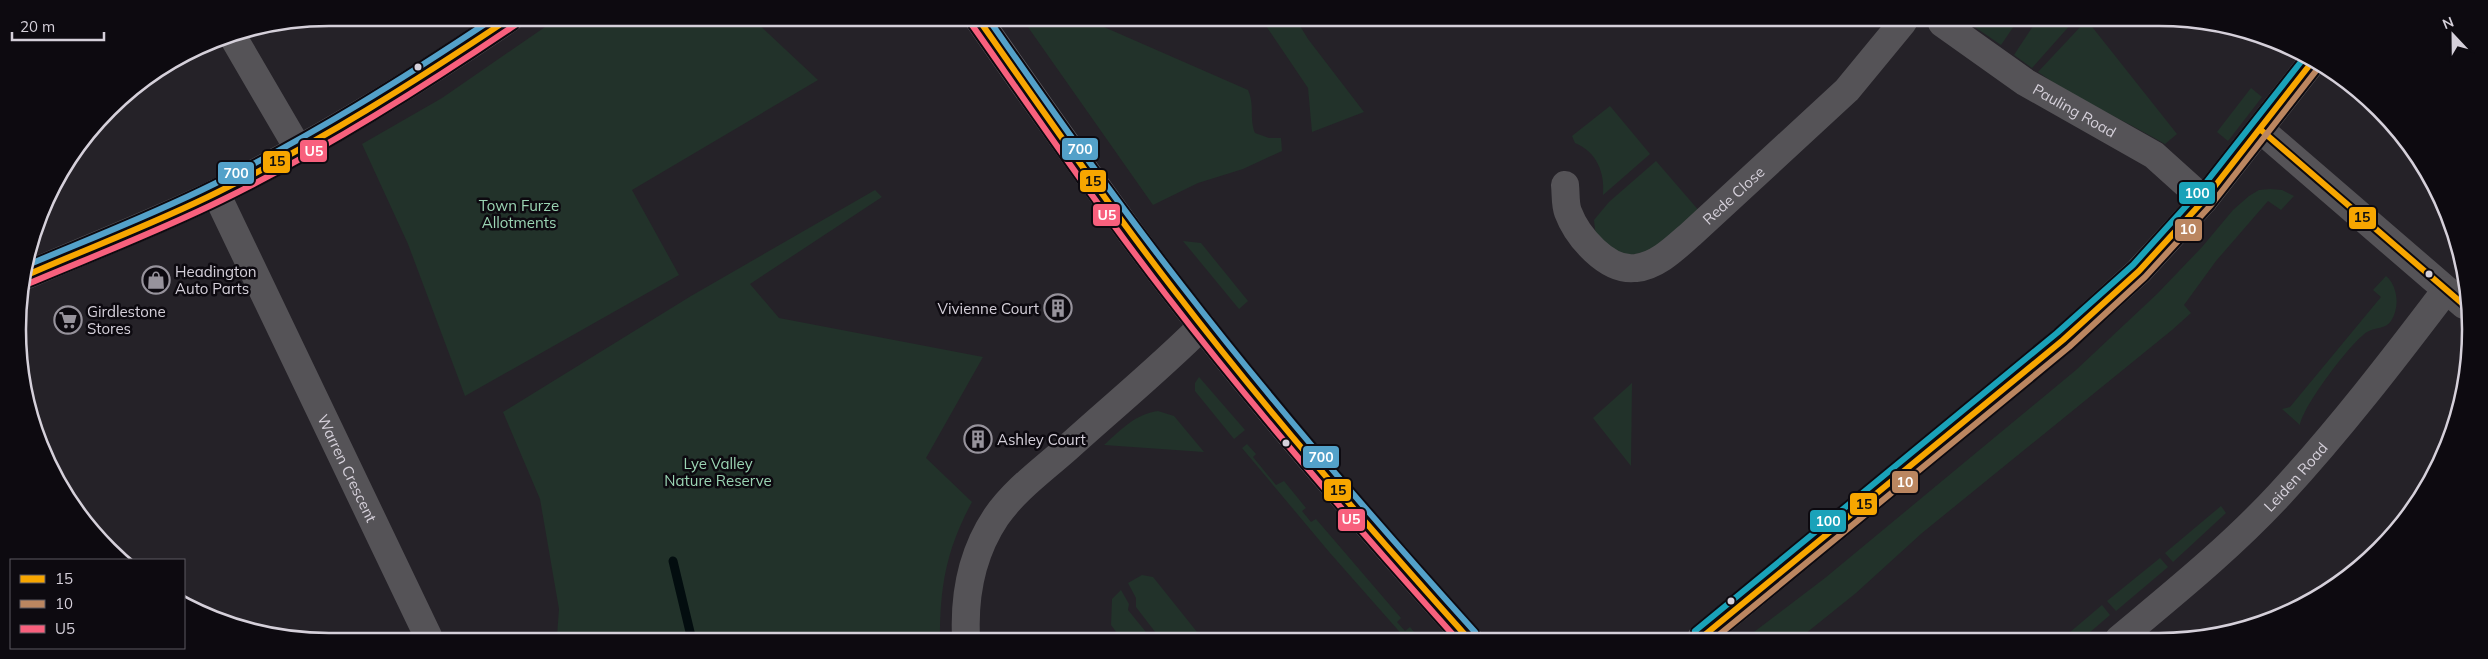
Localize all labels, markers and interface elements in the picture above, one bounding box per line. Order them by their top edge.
scale bar [12,10,105,42]
north arrow [2428,10,2478,60]
text: N [2440,13,2456,33]
text: 20 m [20,17,55,36]
unlabelled marker [413,62,423,72]
street label: Pauling Road [2030,79,2120,141]
line badge: 700 [1061,137,1099,161]
line badge: U5 [299,139,328,163]
text: 700 [1067,140,1093,158]
text: U5 [305,142,323,160]
line badge: 15 [262,150,291,174]
text: 15 [269,152,285,170]
line badge: 700 [217,161,255,185]
street label: Rede Close [1698,162,1768,228]
text: 700 [223,164,249,182]
line badge: 15 [1079,169,1107,193]
text: 15 [1085,172,1101,190]
line badge: 100 [2178,181,2216,205]
text: 100 [2184,184,2210,202]
park label: Town Furze Allotments [479,196,559,232]
line badge: U5 [1092,203,1121,227]
text: U5 [1098,206,1116,224]
line badge: 15 [2348,206,2377,230]
text: 15 [2354,208,2370,226]
line badge: 10 [2174,218,2203,242]
text: 10 [2180,220,2196,238]
place label: Headington Auto Parts [175,262,257,298]
shop icon: Headington Auto Parts [141,265,171,295]
unlabelled marker [2424,269,2434,279]
building icon: Vivienne Court [1043,293,1073,323]
place label: Vivienne Court [938,299,1039,318]
place label: Girdlestone Stores [87,302,166,338]
supermarket icon: Girdlestone Stores [53,305,83,335]
street label: Warren Crescent [314,411,382,525]
building icon: Ashley Court [963,424,993,454]
place label: Ashley Court [997,430,1086,449]
unlabelled marker [1281,438,1291,448]
street label: Leiden Road [2259,438,2331,515]
line badge: 700 [1302,445,1340,469]
text: 700 [1308,448,1334,466]
park label: Lye Valley Nature Reserve [664,454,772,490]
line badge: 10 [1891,470,1919,494]
text: 10 [1897,473,1913,491]
line badge: 15 [1323,478,1352,502]
text: 15 [1330,481,1346,499]
line badge: 15 [1849,492,1878,516]
text: 15 [1856,495,1872,513]
line badge: U5 [1337,508,1366,532]
line badge: 100 [1809,509,1847,533]
text: U5 [1342,510,1360,528]
text: 100 [1815,512,1841,530]
legend [10,559,185,649]
text: 15 [55,569,73,588]
text: 10 [55,594,73,613]
unlabelled marker [1726,596,1736,606]
text: U5 [55,619,75,638]

